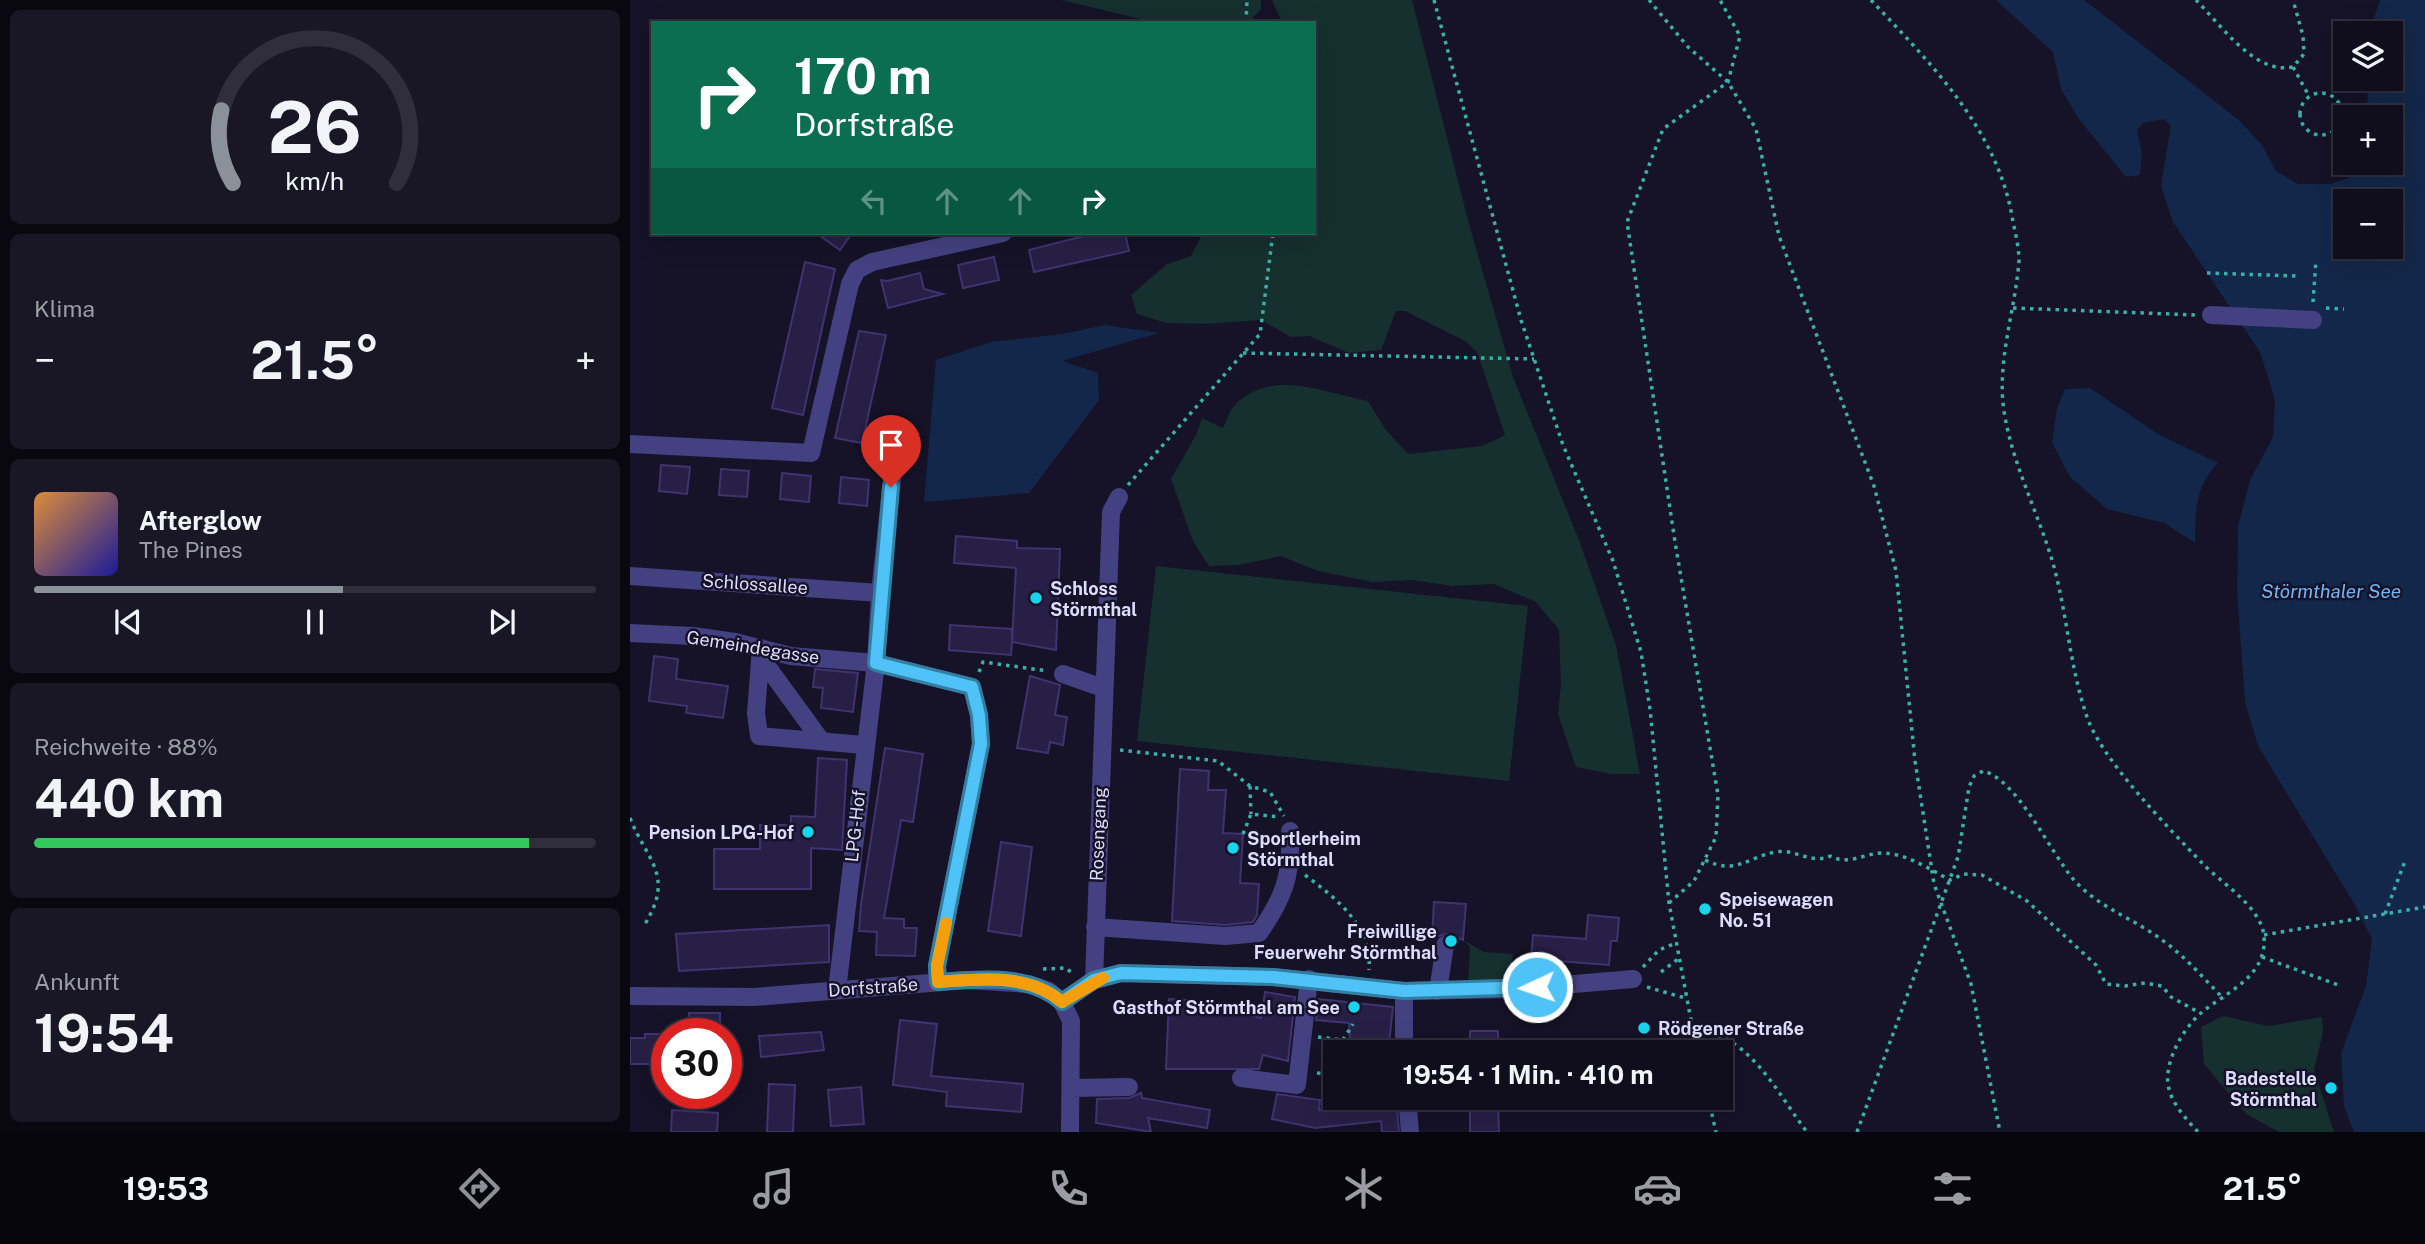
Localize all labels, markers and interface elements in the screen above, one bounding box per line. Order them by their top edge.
map controls [2333,21,2403,259]
button: layers [2333,21,2403,91]
text: 170 m [794,47,932,105]
icon: right [679,49,770,140]
text: 26 [268,85,362,170]
button: + [2333,105,2403,175]
text: Dorfstraße [794,106,954,143]
text: km/h [286,166,344,196]
icon: left [855,182,893,220]
icon: ahead [928,182,966,220]
icon: ahead [1001,182,1039,220]
icon: right [1074,182,1112,220]
button: − [2333,189,2403,259]
text: Klima [34,295,95,322]
text: 21.5° [250,330,380,391]
text: − [34,338,55,383]
text: + [575,338,596,383]
pin [861,415,921,487]
icon: arrive [872,426,910,464]
text: Afterglow [139,505,262,536]
text: The Pines [139,536,243,563]
street label: Schlossallee [701,570,809,598]
place label: Schloss Störmthal [1050,578,1137,620]
water label: Störmthaler See [2261,580,2401,602]
marker: Schloss Störmthal [1028,590,1044,606]
icon: previous [109,603,147,641]
icon: pause [296,603,334,641]
icon: next [483,603,521,641]
street label: Gemeindegasse [685,626,821,668]
text: Reichweite · 88% [34,733,218,760]
text: 440 km [34,768,224,829]
street label: Rosengang [1086,787,1110,881]
street label: LPG-Hof [841,789,869,863]
place label: Pension LPG-Hof [648,822,794,843]
marker: Pension LPG-Hof [800,824,816,840]
place label: Sportlerheim Störmthal [1247,828,1361,870]
marker: Sportlerheim Störmthal [1225,840,1241,856]
place label: Speisewagen No. 51 [1719,889,1833,931]
marker: Speisewagen No. 51 [1697,901,1713,917]
place label: Freiwillige Feuerwehr Störmthal [1254,921,1437,963]
marker: Freiwillige Feuerwehr Störmthal [1443,933,1459,949]
position arrow [1500,950,1574,1024]
text: Ankunft [34,968,120,995]
street label: Dorfstraße [827,973,919,1001]
place label: Gasthof Störmthal am See [1113,997,1340,1018]
marker: Gasthof Störmthal am See [1346,999,1362,1015]
text: 19:54 [34,1003,174,1064]
speed limit sign: 30 [651,1018,742,1109]
place label: Rödgener Straße [1658,1018,1804,1039]
marker: Rödgener Straße [1636,1020,1652,1036]
text: 19:54 · 1 Min. · 410 m [1403,1059,1653,1090]
place label: Badestelle Störmthal [2225,1068,2317,1110]
marker: Badestelle Störmthal [2323,1080,2339,1096]
icon: directions [455,1164,504,1213]
icon: music [749,1164,798,1213]
icon: phone [1044,1164,1093,1213]
icon: climate [1339,1164,1388,1213]
icon: car [1633,1164,1682,1213]
icon: filters [1928,1164,1977,1213]
text: 19:53 [123,1170,209,1207]
text: 21.5° [2223,1170,2302,1207]

